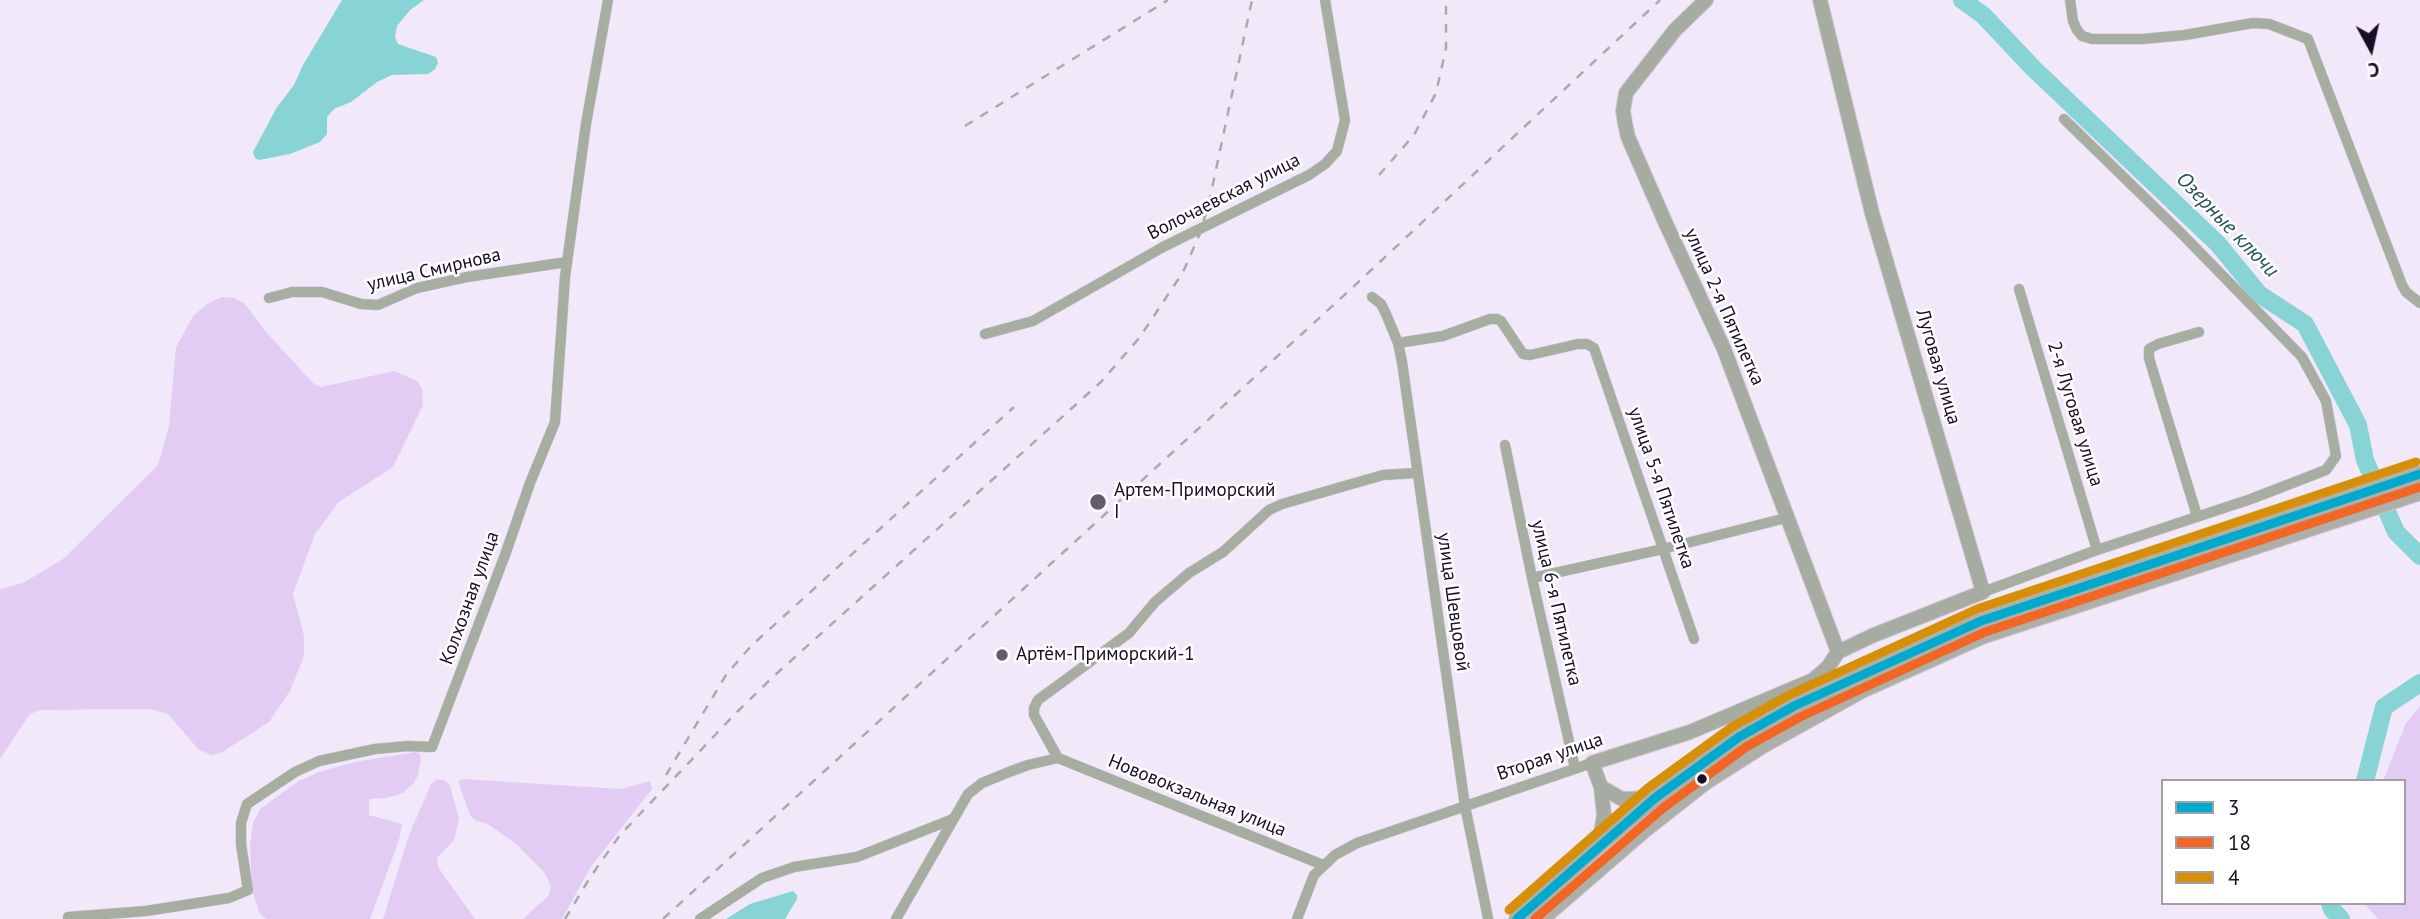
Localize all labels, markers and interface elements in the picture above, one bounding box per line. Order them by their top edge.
north arrow [2336,14,2406,84]
text: С [2367,57,2381,82]
street label: Волочаевская улица [1144,149,1304,245]
water label: Озерные ключи [2170,167,2284,283]
street label: улица 2-я Пятилетка [1679,225,1769,389]
street label: улица Смирнова [365,244,503,296]
street label: Луговая улица [1911,307,1965,427]
street label: 2-я Луговая улица [2042,339,2108,489]
street label: улица 5-я Пятилетка [1623,404,1699,572]
place label: Артем-Приморский I [1114,480,1275,524]
marker: Артем-Приморский I [1088,492,1108,512]
street label: улица 6-я Пятилетка [1526,518,1586,688]
street label: Колхозная улица [435,528,505,668]
street label: улица Шевцовой [1432,531,1474,673]
place label: Артём-Приморский-1 [1016,644,1195,666]
marker: Артём-Приморский-1 [994,647,1010,663]
street label: Вторая улица [1494,728,1606,786]
street label: Нововокзальная улица [1105,750,1289,842]
unlabelled marker [1695,772,1709,786]
legend [2161,779,2406,905]
text: 3 [2228,794,2239,821]
text: 18 [2228,829,2251,856]
text: 4 [2228,864,2239,891]

